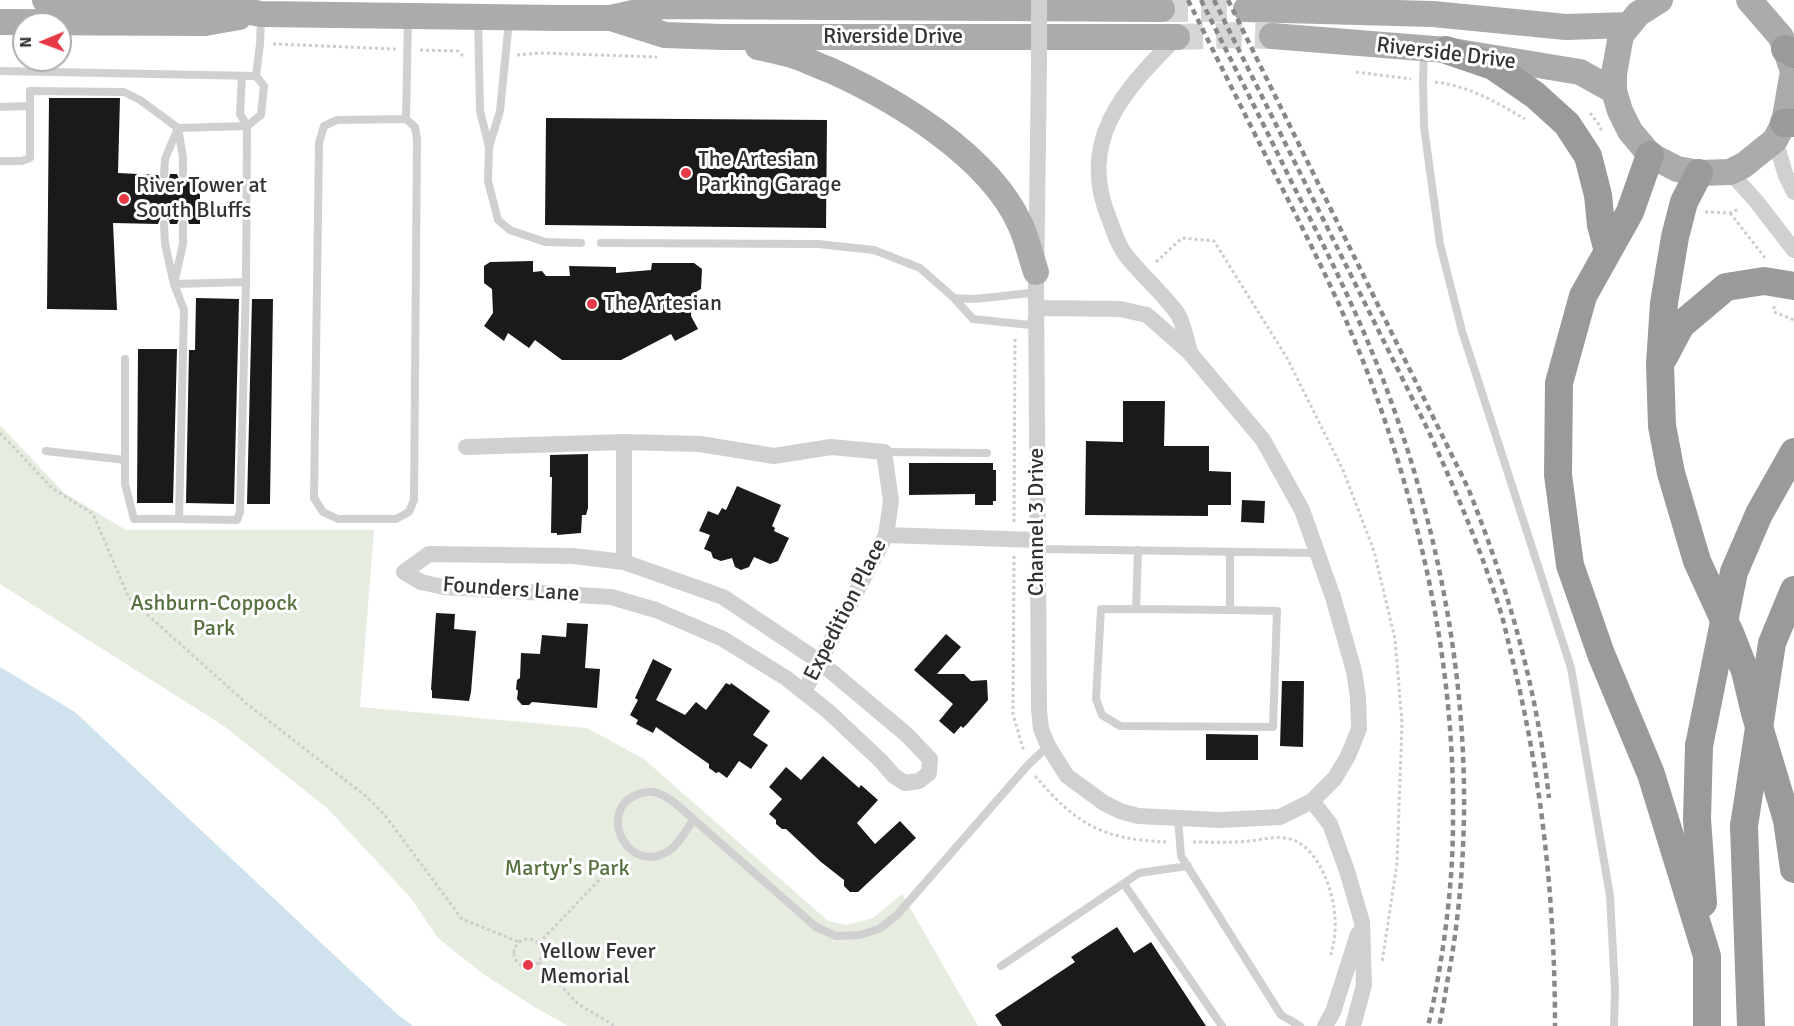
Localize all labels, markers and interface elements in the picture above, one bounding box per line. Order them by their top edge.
north arrow [12,12,72,72]
street label: Riverside Drive [823,24,963,50]
street label: Riverside Drive [1375,32,1517,76]
text: N [16,37,36,48]
place label: The Artesian Parking Garage [698,147,841,198]
marker: The Artesian Parking Garage [679,166,693,180]
place label: River Tower at South Bluffs [136,173,267,224]
marker: River Tower at South Bluffs [117,192,131,206]
place label: The Artesian [604,291,722,317]
marker: The Artesian [585,297,599,311]
street label: Channel 3 Drive [1024,448,1050,596]
street label: Expedition Place [799,534,893,686]
street label: Founders Lane [442,572,580,608]
park label: Ashburn-Coppock Park [130,591,298,642]
park label: Martyr's Park [505,856,629,882]
place label: Yellow Fever Memorial [540,939,656,990]
marker: Yellow Fever Memorial [521,958,535,972]

